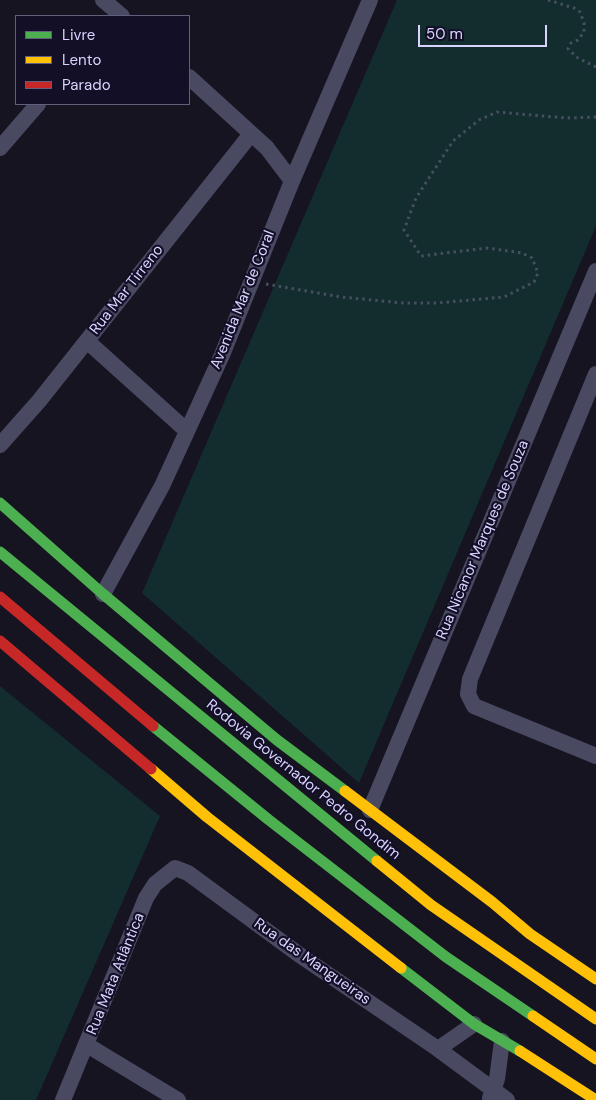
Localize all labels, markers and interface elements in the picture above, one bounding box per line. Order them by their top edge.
legend [15,15,190,105]
scale bar [421,15,550,47]
text: 50 m [426,24,463,44]
text: Livre [62,25,95,45]
text: Lento [62,50,101,70]
text: Parado [62,75,111,95]
street label: Avenida Mar de Coral [207,228,279,372]
street label: Rua Mar Tirreno [86,242,168,338]
street label: Rua Nicanor Marques de Souza [433,438,533,642]
street label: Rodovia Governador Pedro Gondim [202,696,404,864]
street label: Rua Mata Atlântica [83,910,149,1038]
street label: Rua das Mangueiras [250,915,374,1009]

